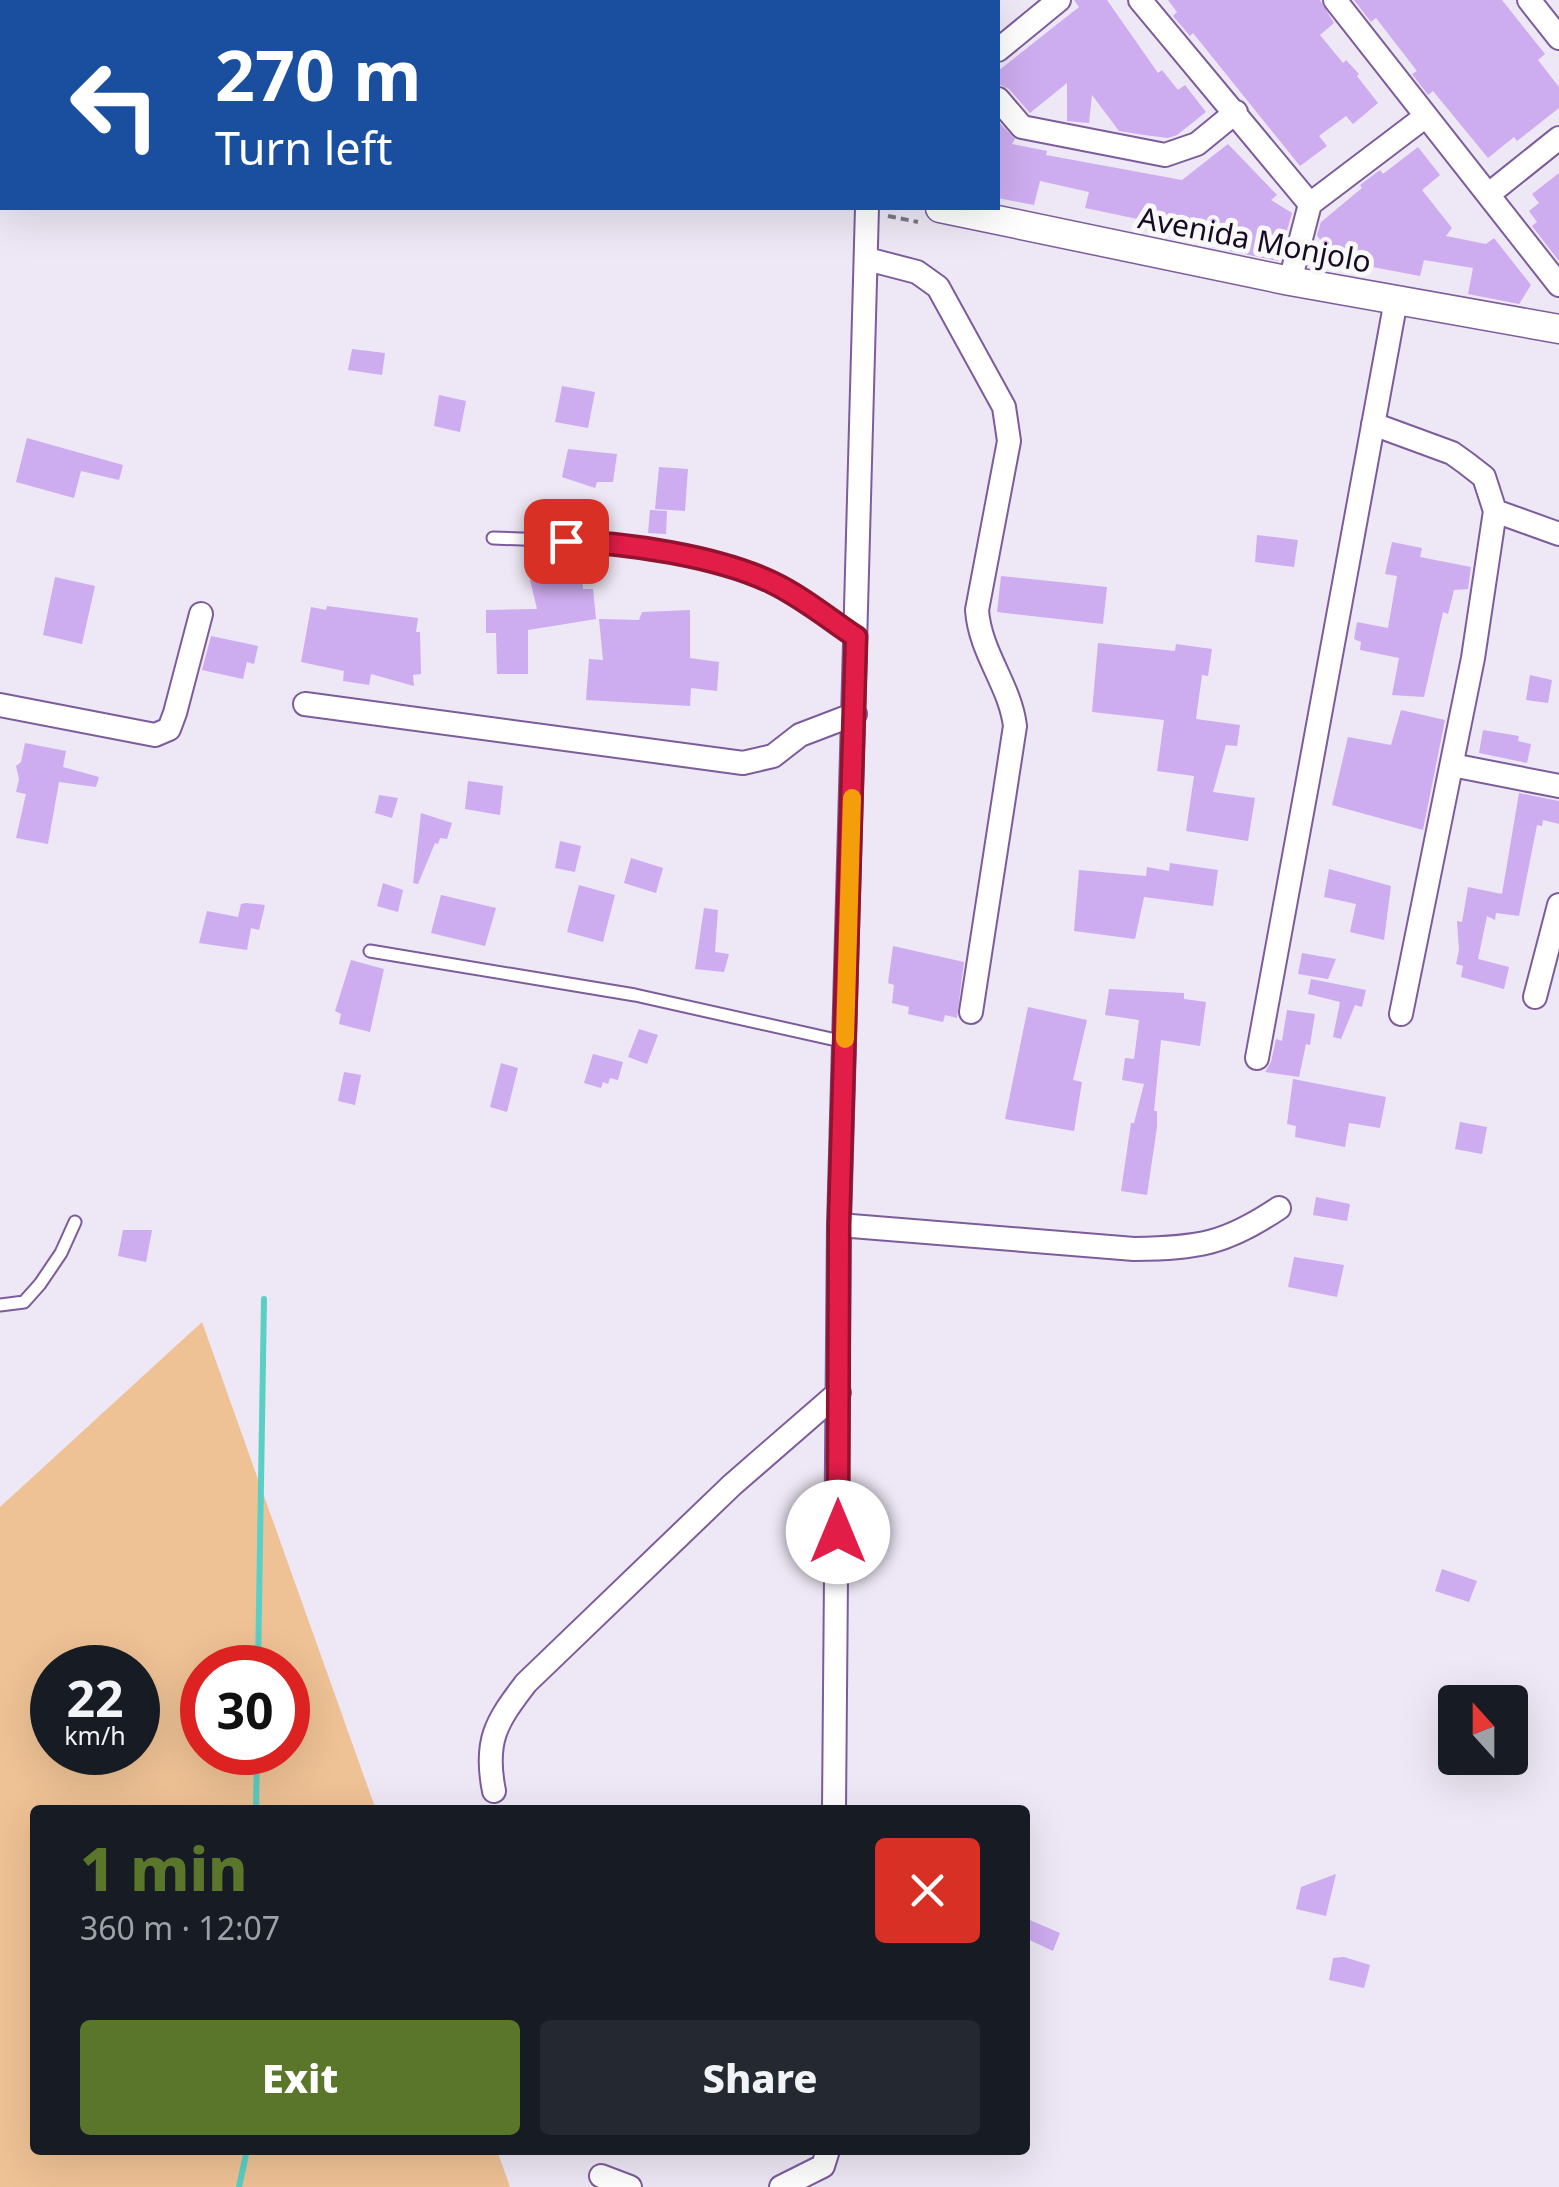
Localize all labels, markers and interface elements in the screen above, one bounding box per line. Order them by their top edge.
text: 270 m [215,26,422,122]
icon: left [50,40,180,170]
text: Turn left [215,117,392,178]
street label: Avenida Monjolo [1135,196,1375,282]
pin [524,499,609,584]
icon: arrive [539,514,594,569]
position arrow [786,1480,890,1584]
speed limit sign: 30 [180,1645,310,1775]
text: 22 [66,1664,124,1732]
north arrow [1438,1685,1528,1775]
map controls [1438,1685,1528,1775]
text: km/h [64,1718,126,1752]
text: 1 min [80,1827,248,1909]
button: close [875,1838,980,1943]
text: 360 m · 12:07 [80,1906,280,1949]
button: Exit [80,2020,520,2135]
button: Share [540,2020,980,2135]

